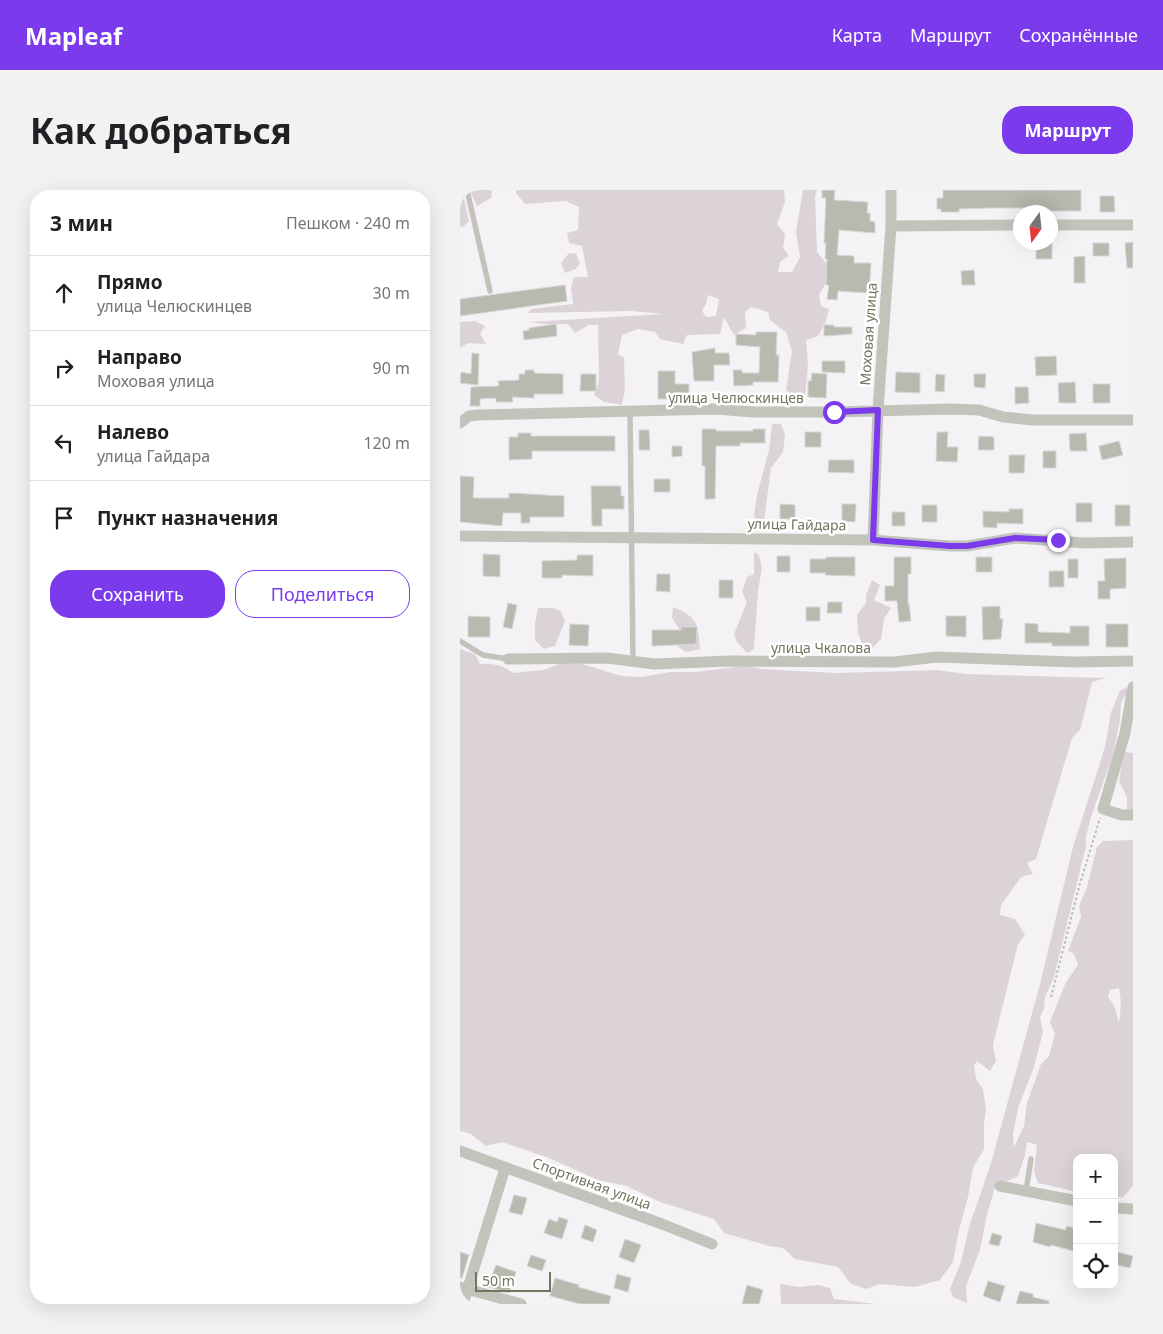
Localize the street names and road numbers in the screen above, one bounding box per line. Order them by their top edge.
street label: Моховая улица [855,282,881,386]
street label: улица Челюскинцев [668,388,804,407]
street label: улица Гайдара [747,514,847,534]
street label: улица Чкалова [771,638,871,657]
street label: Спортивная улица [530,1153,654,1213]

